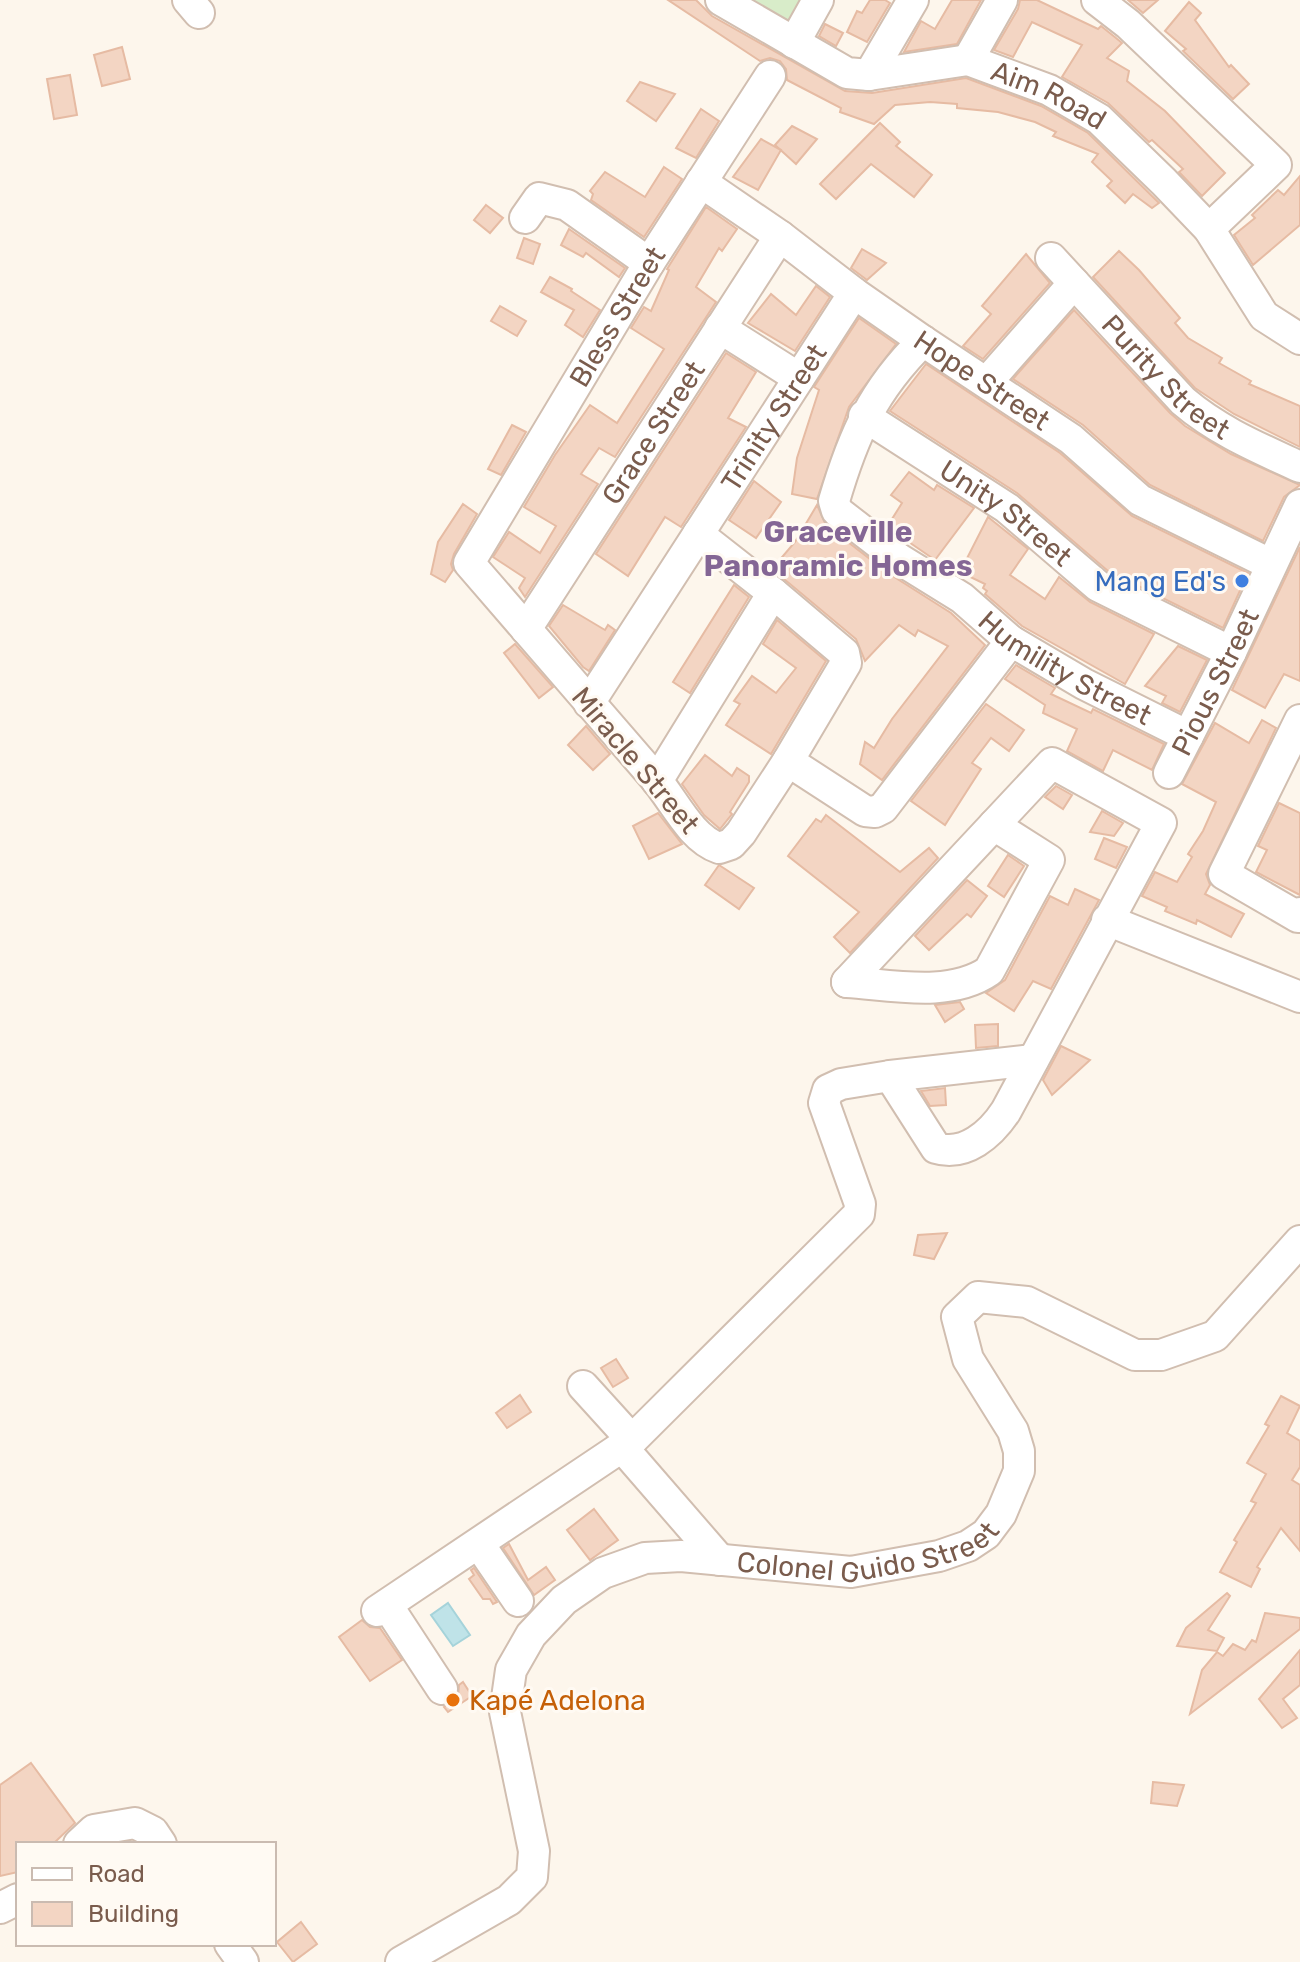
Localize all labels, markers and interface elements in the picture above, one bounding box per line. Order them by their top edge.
street label: Aim Road [987,54,1112,137]
street label: Bless Street [563,240,672,393]
street label: Purity Street [1095,308,1236,447]
street label: Hope Street [908,324,1056,437]
street label: Trinity Street [714,338,834,497]
street label: Grace Street [595,355,712,511]
street label: Unity Street [933,453,1079,573]
district label: Graceville Panoramic Homes [703,514,973,584]
place label: Mang Ed's [1095,565,1226,598]
marker: Mang Ed's [1233,572,1251,590]
street label: Humility Street [972,604,1157,732]
street label: Pious Street [1165,604,1266,761]
street label: Miracle Street [565,681,706,840]
street label: Colonel Guido Street [735,1515,1006,1590]
place label: Kapé Adelona [469,1684,646,1717]
marker: Kapé Adelona [444,1691,462,1709]
legend [16,1842,276,1946]
text: Road [88,1860,145,1888]
text: Building [88,1900,179,1928]

